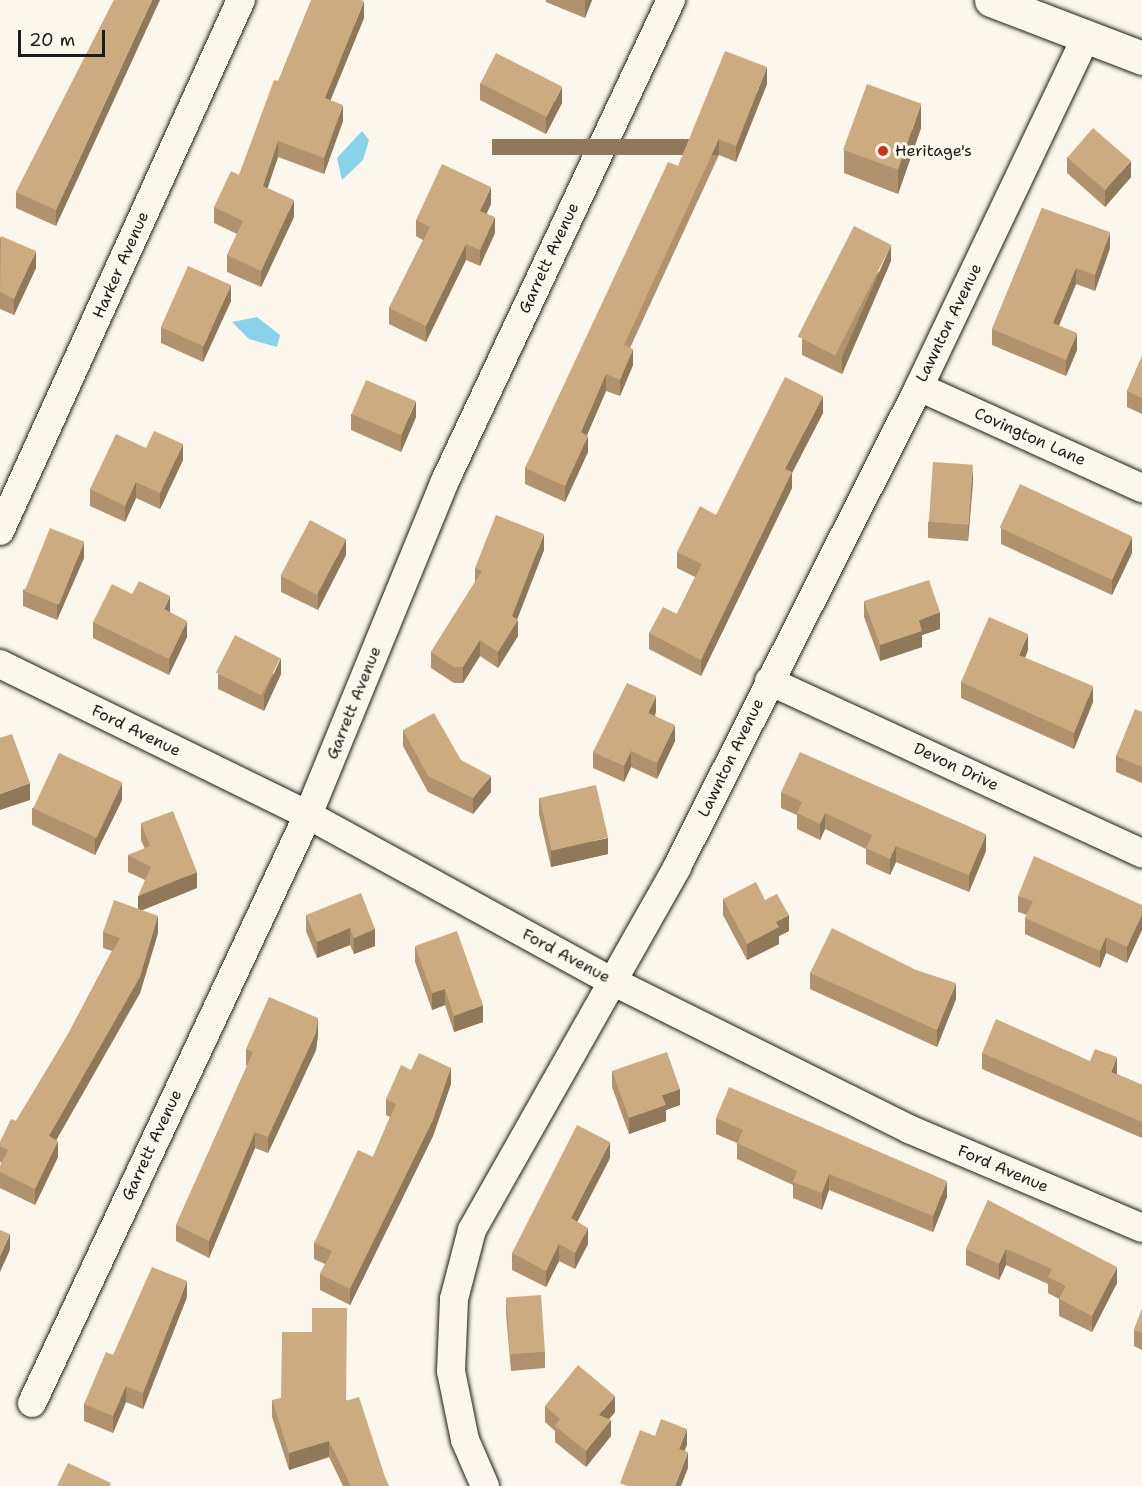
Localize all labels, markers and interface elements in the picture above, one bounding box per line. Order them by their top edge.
scale bar [21,18,108,56]
text: 20 m [29,28,75,52]
place label: Heritage's [895,141,972,161]
marker: Heritage's [876,144,890,158]
street label: Garrett Avenue [515,200,583,316]
street label: Harker Avenue [89,209,153,321]
street label: Lawnton Avenue [912,261,986,385]
street label: Covington Lane [971,404,1089,470]
street label: Garrett Avenue [323,644,385,762]
street label: Lawnton Avenue [694,696,768,820]
street label: Ford Avenue [88,701,184,761]
street label: Devon Drive [910,739,1002,795]
street label: Ford Avenue [519,925,613,987]
street label: Garrett Avenue [118,1087,186,1203]
street label: Ford Avenue [955,1141,1051,1197]

